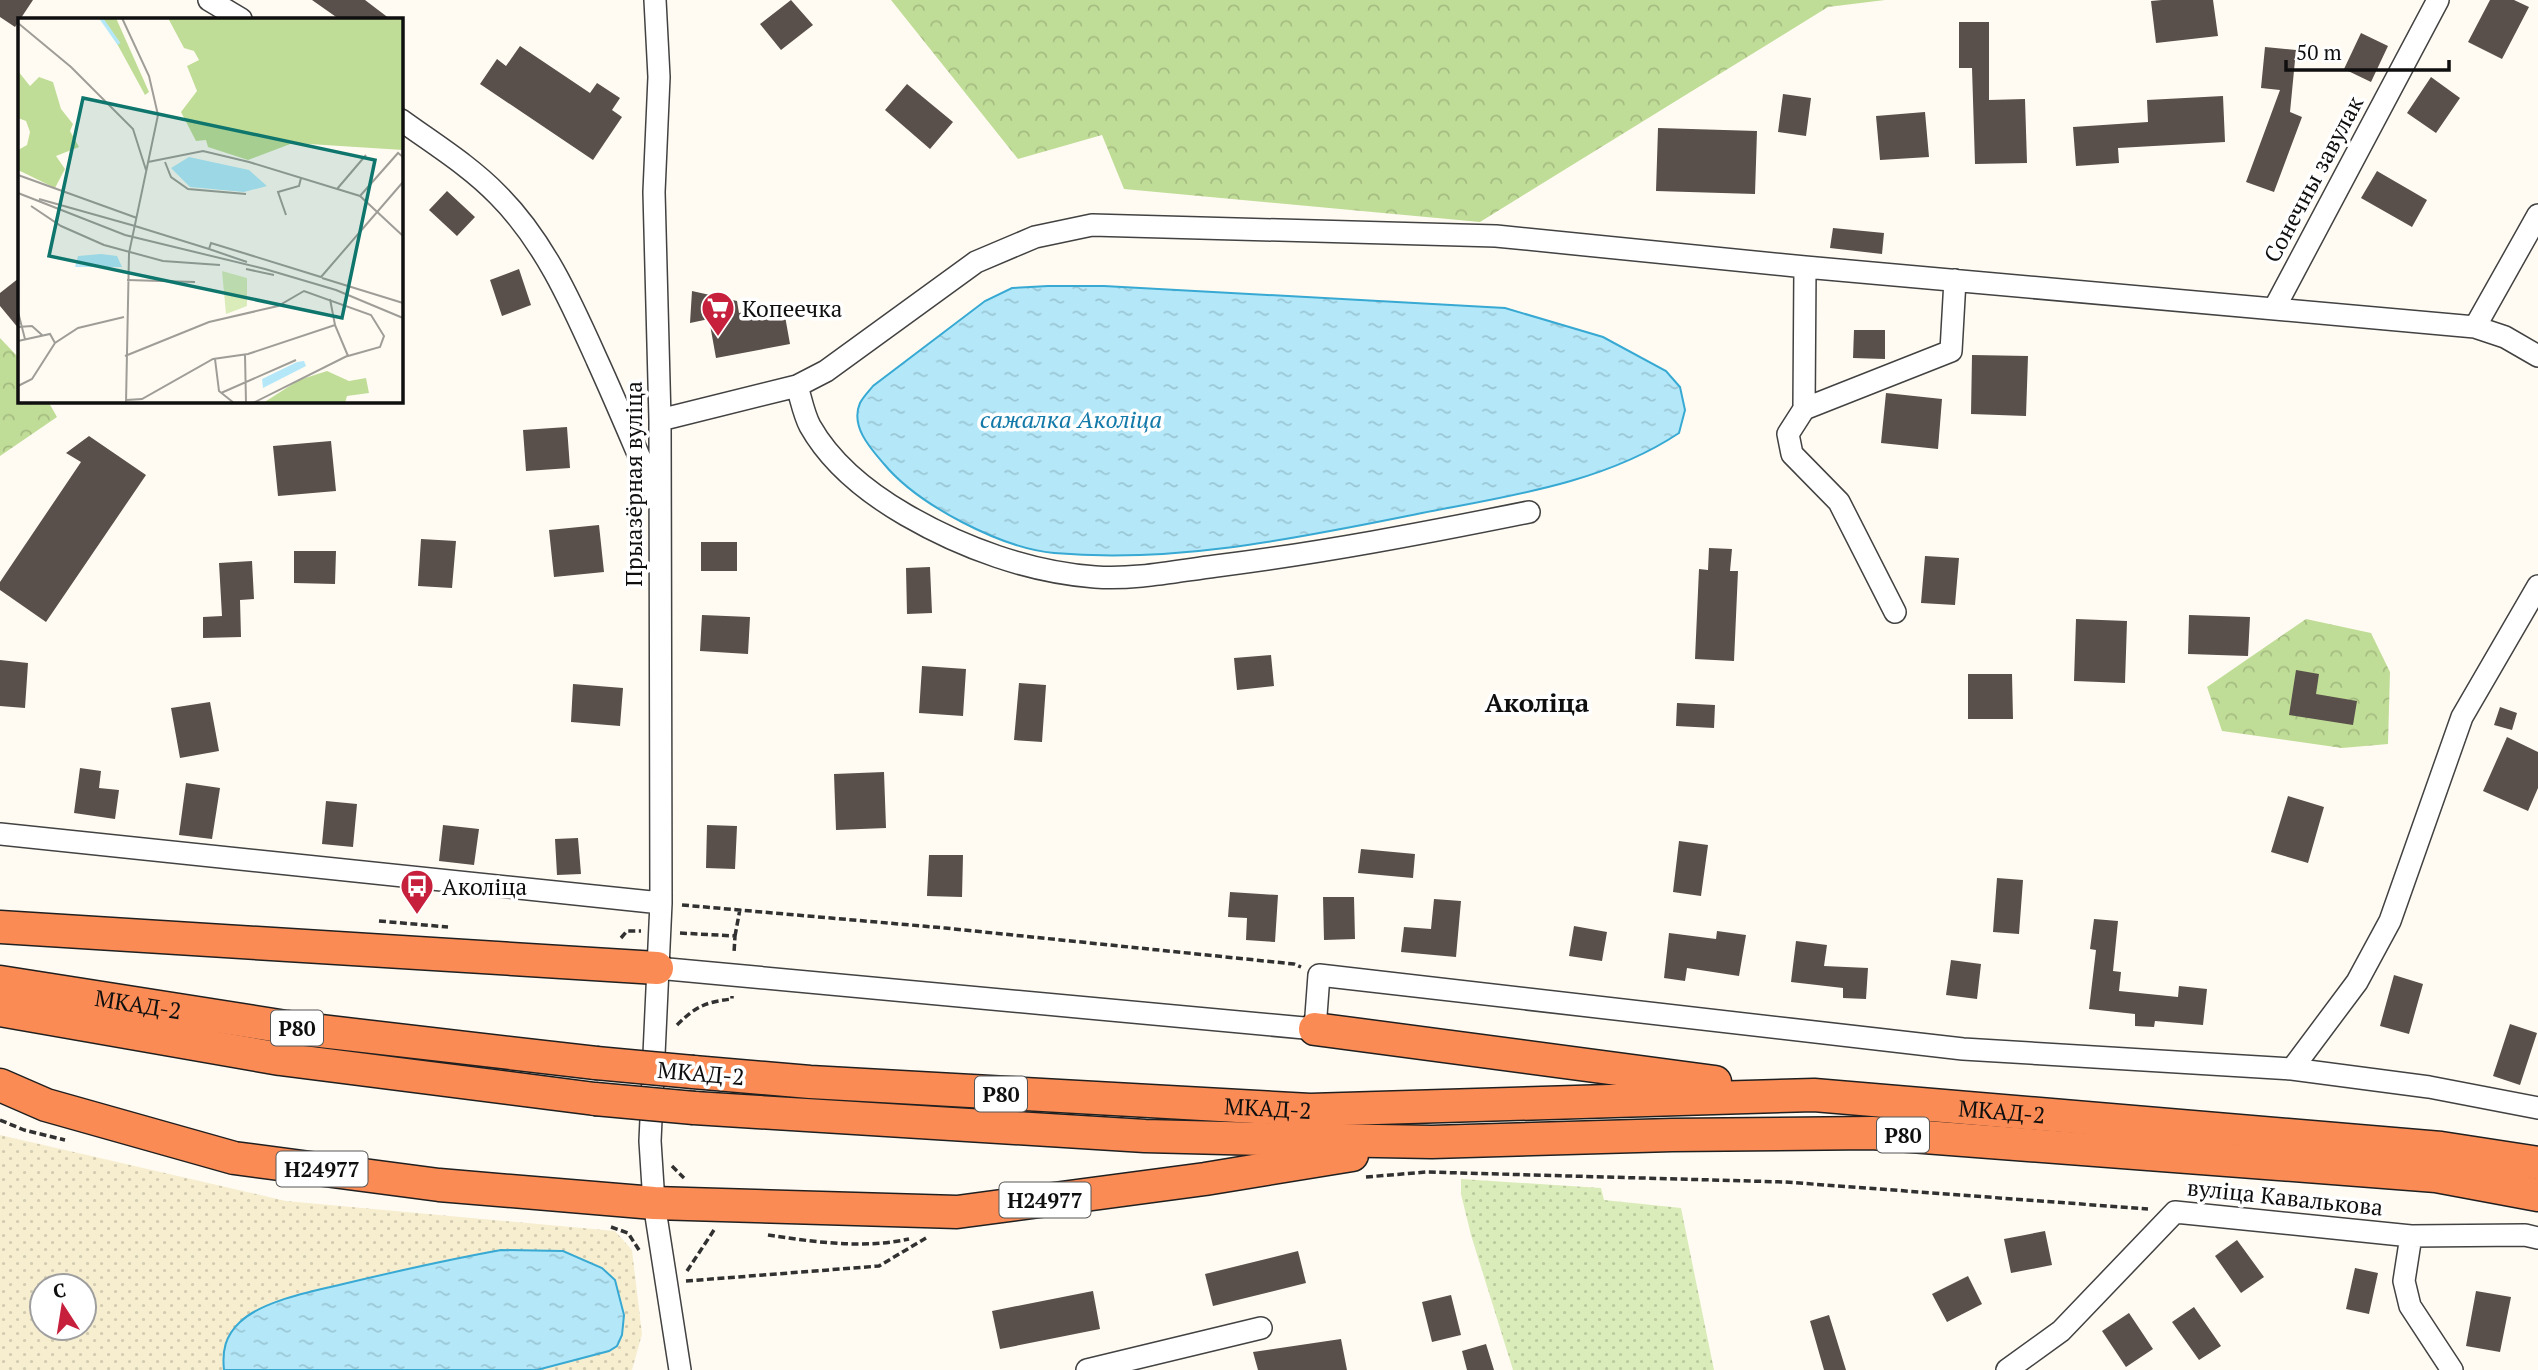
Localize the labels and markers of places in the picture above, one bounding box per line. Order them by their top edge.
supermarket icon: Копеечка [699,289,737,338]
place label: Копеечка [742,293,843,324]
bus stop icon: Аколіца [398,867,436,916]
place label: Аколіца [442,871,528,902]

